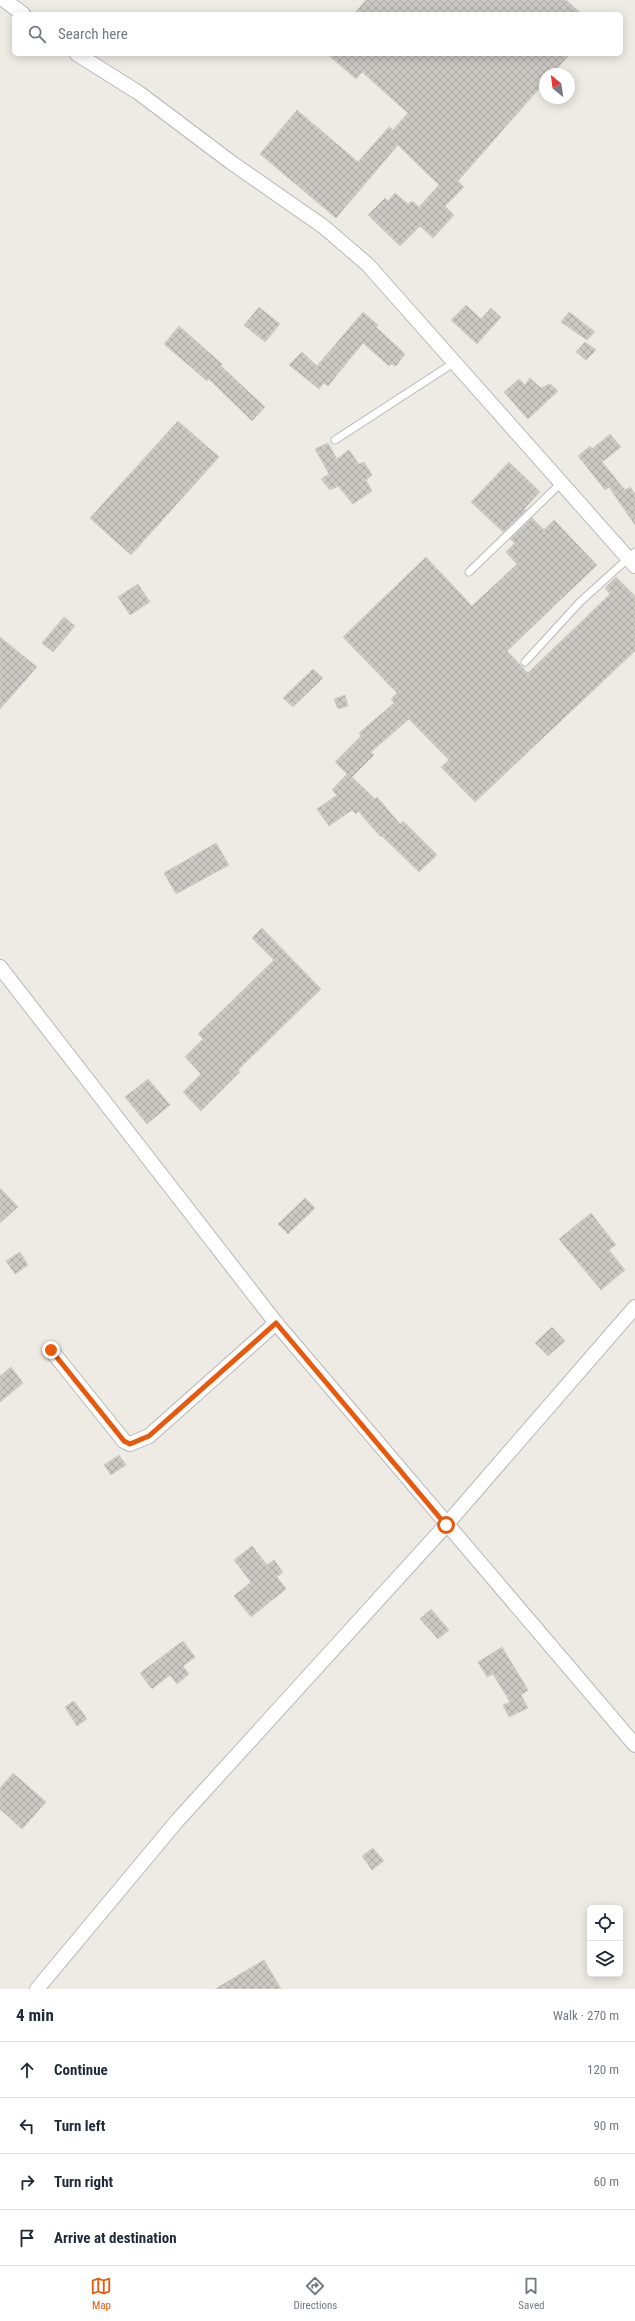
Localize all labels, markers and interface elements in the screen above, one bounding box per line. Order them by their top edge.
search box [12,12,623,56]
icon: search [26,23,48,45]
text: Search here [58,25,128,43]
north arrow [539,68,575,104]
route end [42,1341,60,1359]
route start [437,1516,455,1534]
map controls [587,1905,623,1977]
button: locate [587,1905,623,1941]
button: layers [587,1941,623,1977]
text: 4 min [16,2005,54,2025]
text: Walk · 270 m [553,2008,619,2023]
icon: ahead [16,2059,38,2081]
text: Continue [54,2061,108,2079]
text: 120 m [587,2062,619,2077]
icon: left [16,2115,38,2137]
text: Turn left [54,2117,105,2135]
text: 90 m [593,2118,619,2133]
icon: right [16,2171,38,2193]
text: Turn right [54,2173,113,2191]
text: 60 m [593,2174,619,2189]
icon: arrive [16,2227,38,2249]
text: Arrive at destination [54,2229,177,2247]
tab: Map [90,2275,112,2312]
tab: Directions [293,2275,337,2312]
tab: Saved [518,2275,545,2312]

